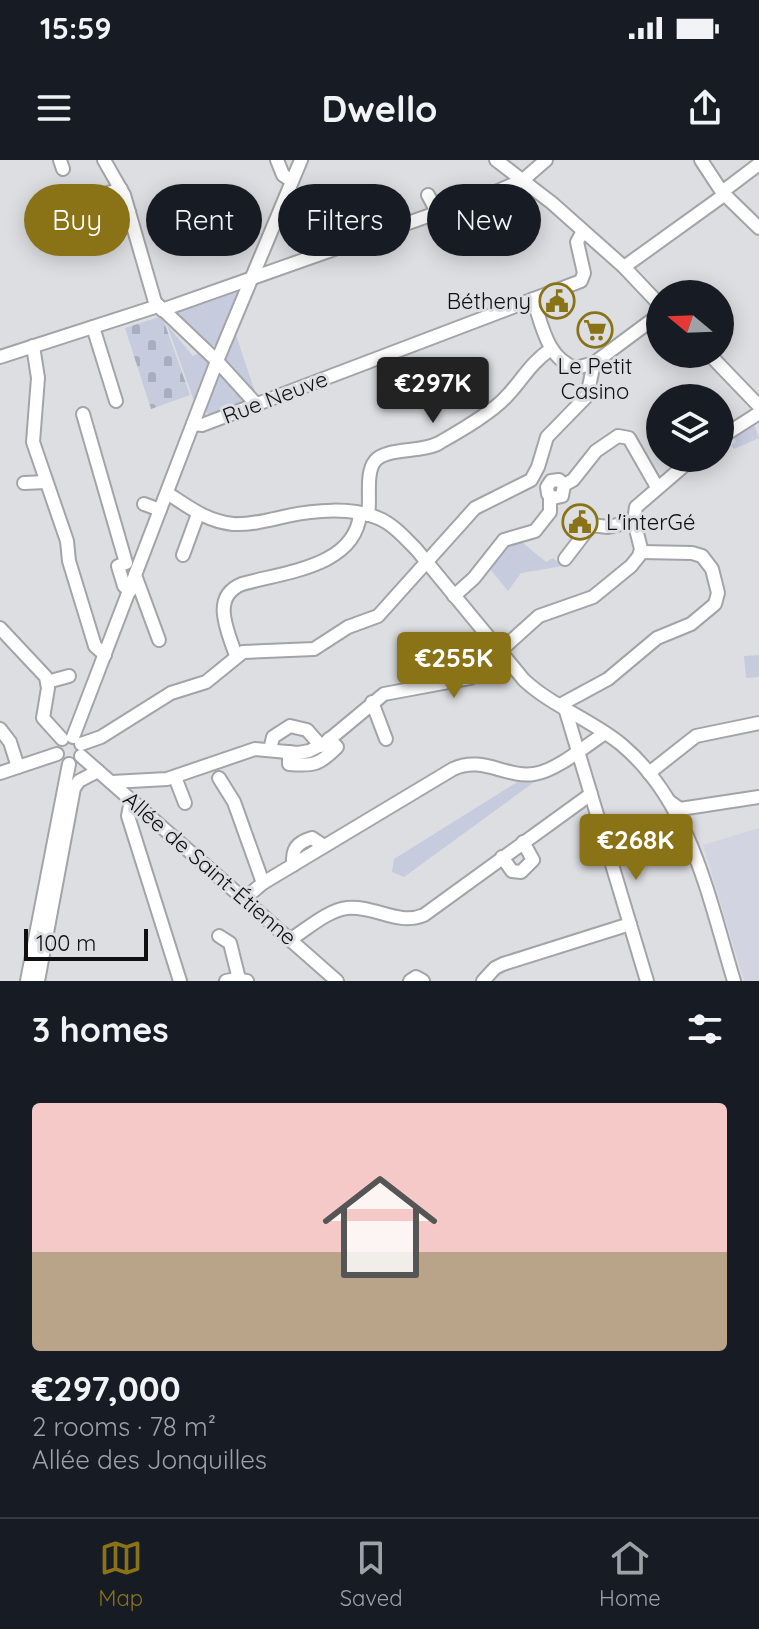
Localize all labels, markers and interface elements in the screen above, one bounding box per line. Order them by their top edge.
text: 15:59 [40,9,111,47]
icon: menu [32,86,76,130]
text: Dwello [321,86,438,131]
icon: share [683,86,727,130]
chip: Buy [24,184,130,256]
chip: Rent [146,184,262,256]
chip: Filters [278,184,411,256]
chip: New [427,184,541,256]
north arrow [646,280,734,368]
map controls [646,280,734,472]
public building icon: Bétheny [538,282,576,320]
place label: Bétheny [447,287,531,315]
supermarket icon: Le Petit Casino [576,311,614,349]
place label: Le Petit Casino [557,352,633,405]
pin: €297K [377,357,489,425]
street label: Rue Neuve [218,364,332,430]
text: €297K [395,366,471,399]
button: layers [646,384,734,472]
public building icon: L'interGé [561,503,599,541]
place label: L'interGé [606,508,695,536]
pin: €255K [398,632,510,700]
text: €255K [415,641,493,674]
street label: Allée de Saint-Étienne [117,785,303,951]
pin: €268K [580,814,692,882]
text: €268K [598,823,674,856]
scale bar [24,925,148,961]
text: 100 m [36,929,96,957]
icon: filters [683,1007,727,1051]
text: 3 homes [32,1008,169,1051]
icon: home [308,1155,452,1299]
text: €297,000 [32,1367,181,1410]
text: 2 rooms · 78 m² [32,1410,216,1443]
text: Allée des Jonquilles [32,1443,267,1476]
tab: Map [98,1536,143,1612]
tab: Saved [340,1536,402,1612]
tab: Home [599,1536,661,1612]

